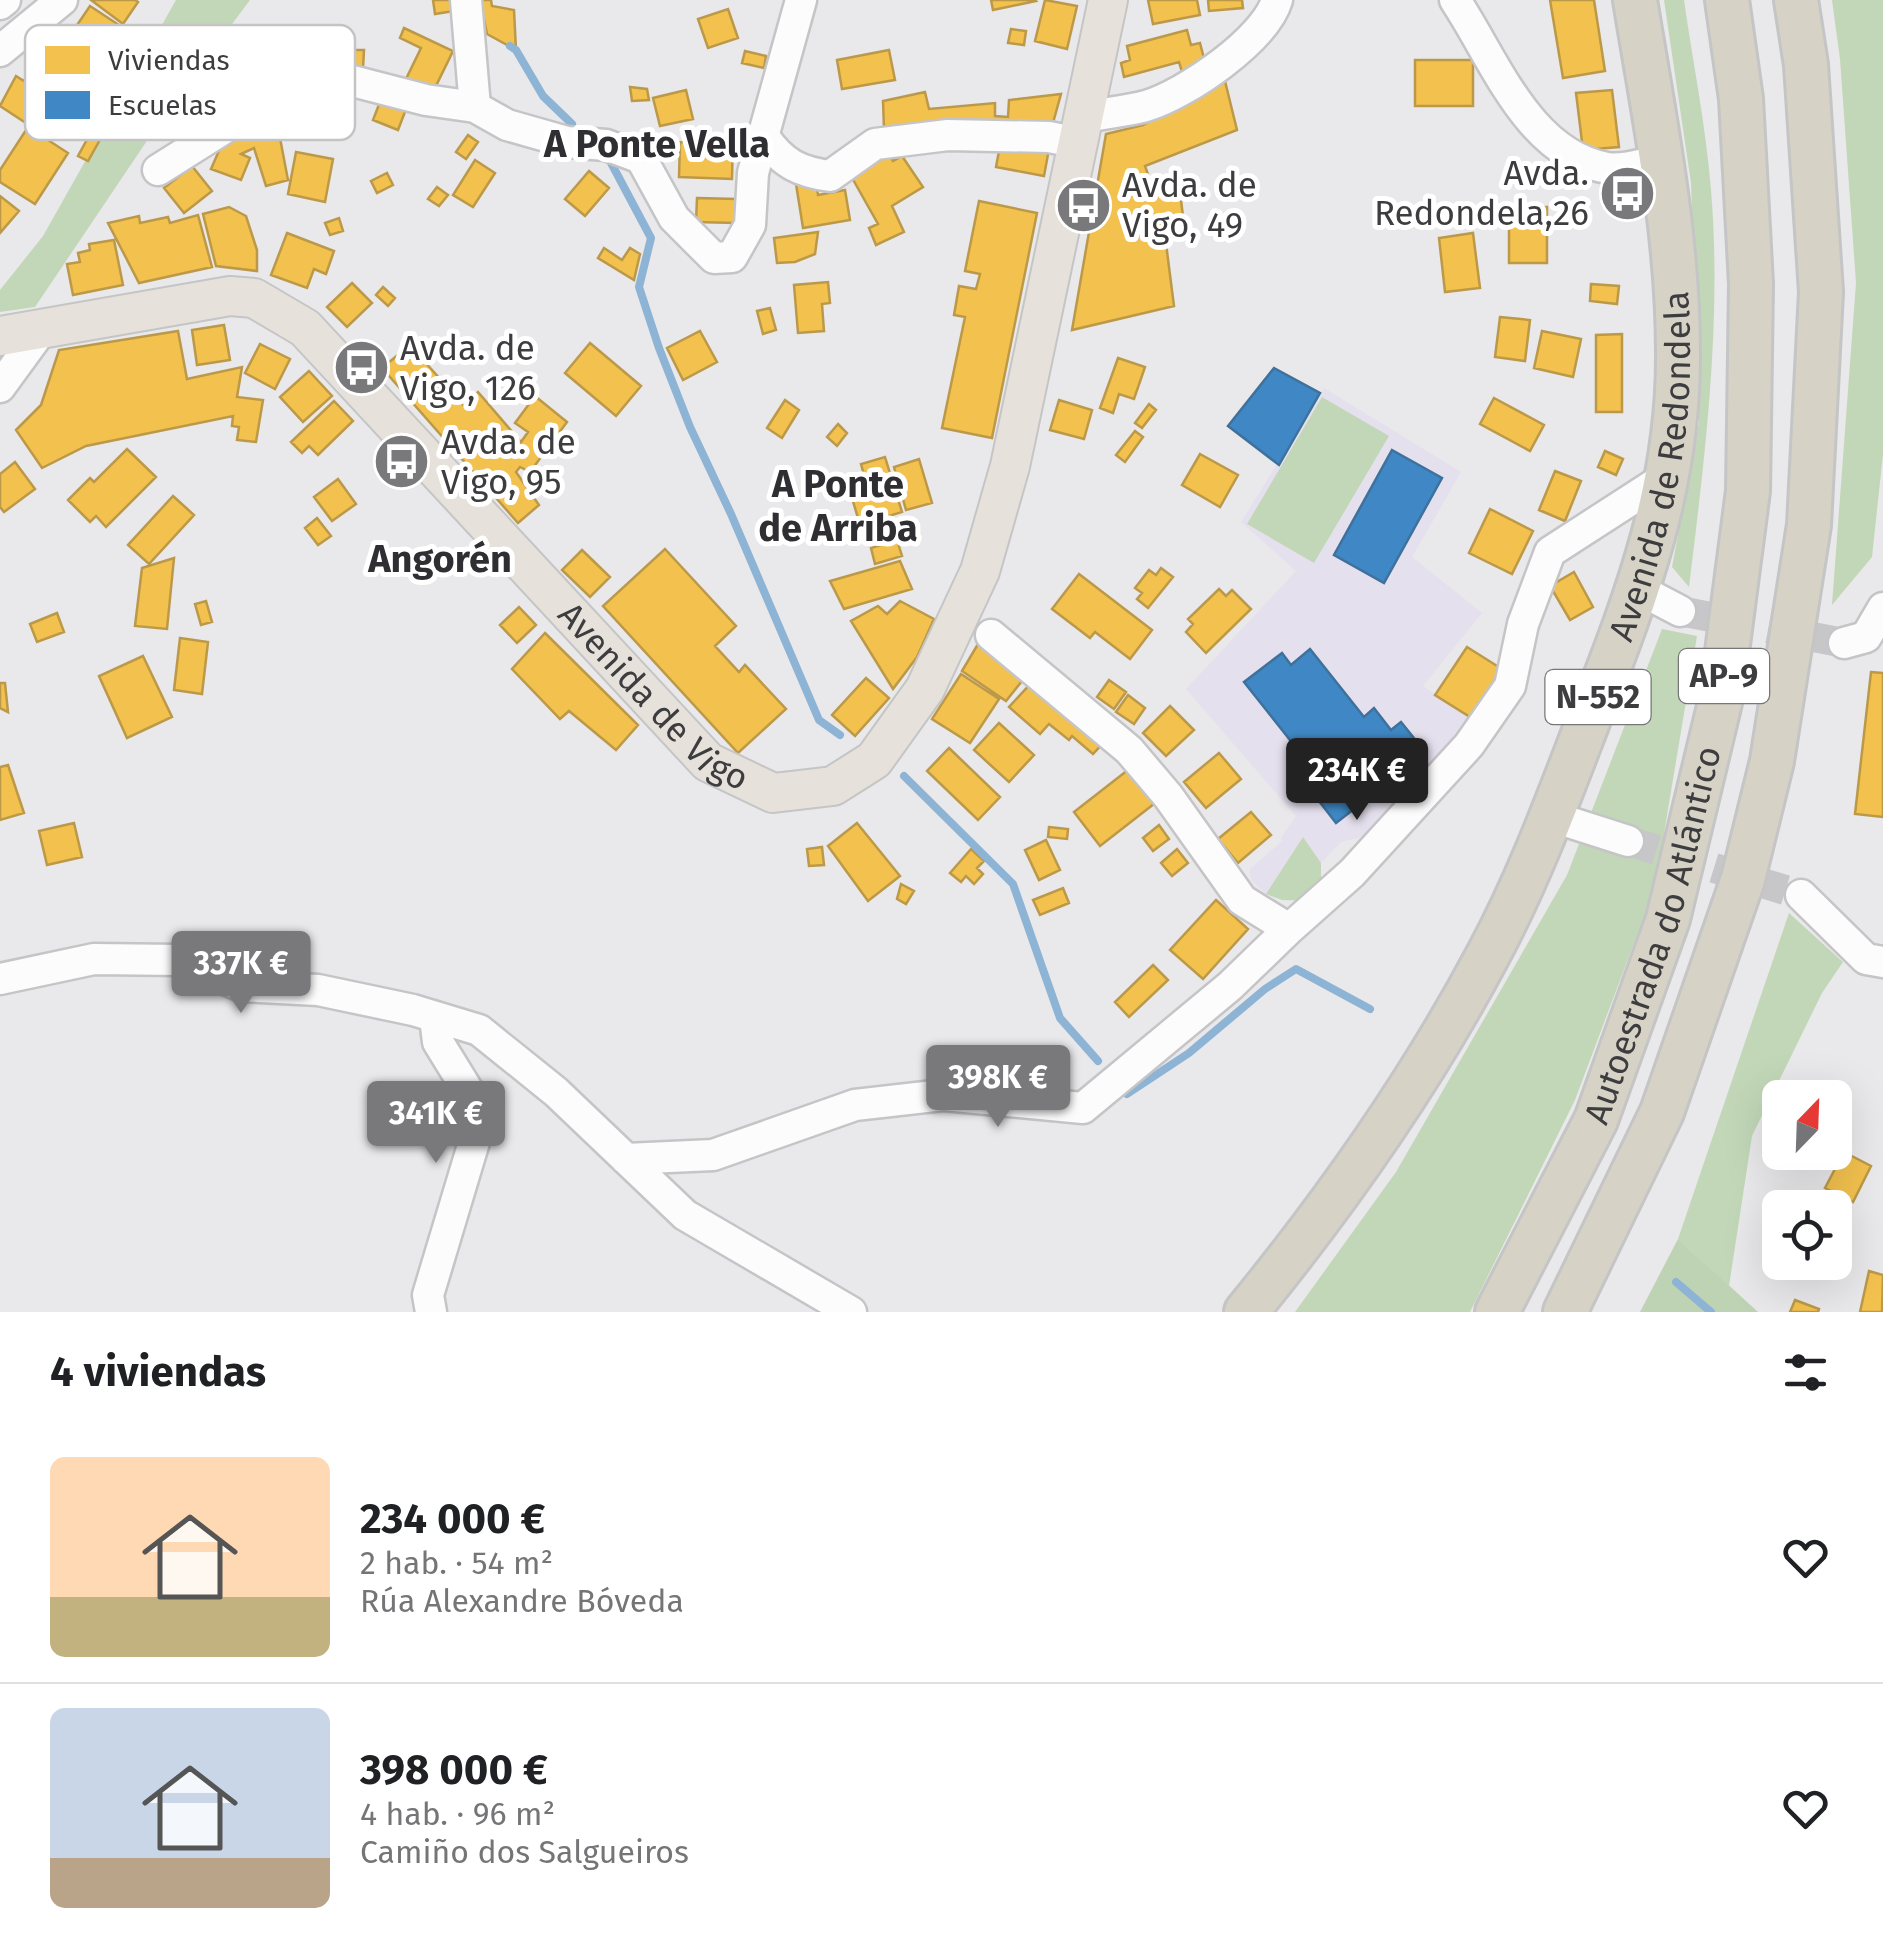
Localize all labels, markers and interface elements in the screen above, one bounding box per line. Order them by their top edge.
legend [25,25,355,140]
text: Viviendas [108,44,230,77]
text: Escuelas [108,89,217,122]
district label: A Ponte Vella [543,121,770,167]
place label: Avda. Redondela,26 [1374,152,1589,234]
bus stop icon: Avda. Redondela,26 [1598,163,1658,223]
place label: Avda. de Vigo, 49 [1122,164,1257,246]
bus stop icon: Avda. de Vigo, 49 [1053,175,1113,235]
street label: Avenida de Redondela [1600,290,1699,647]
place label: Avda. de Vigo, 126 [400,327,536,409]
bus stop icon: Avda. de Vigo, 126 [331,338,391,398]
place label: Avda. de Vigo, 95 [441,421,576,503]
bus stop icon: Avda. de Vigo, 95 [372,432,432,492]
district label: A Ponte de Arriba [758,461,918,551]
district label: Angorén [367,536,512,582]
street label: Avenida de Vigo [550,594,755,799]
road number: AP-9 [1679,649,1769,703]
road number: N-552 [1546,670,1650,724]
pin: 234K € [1276,738,1438,823]
street label: Autoestrada do Atlántico [1575,742,1730,1130]
text: 234K € [1308,751,1406,789]
pin: 337K € [160,931,322,1016]
text: 337K € [194,944,288,982]
pin: 398K € [917,1045,1079,1130]
text: 398K € [948,1058,1048,1096]
north arrow [1762,1080,1852,1170]
map controls [1762,1080,1852,1280]
pin: 341K € [355,1081,517,1166]
text: 341K € [389,1094,483,1132]
button: locate [1762,1190,1852,1280]
icon: filters [1778,1345,1833,1400]
text: 4 viviendas [50,1347,266,1397]
text: 234 000 € [360,1494,545,1544]
icon: home [130,1497,250,1617]
icon: heart [1778,1530,1833,1585]
text: 2 hab. · 54 m² [360,1544,553,1582]
text: Rúa Alexandre Bóveda [360,1582,684,1620]
text: 398 000 € [360,1745,548,1795]
icon: home [130,1748,250,1868]
icon: heart [1778,1781,1833,1836]
text: 4 hab. · 96 m² [360,1795,555,1833]
text: Camiño dos Salgueiros [360,1833,689,1871]

